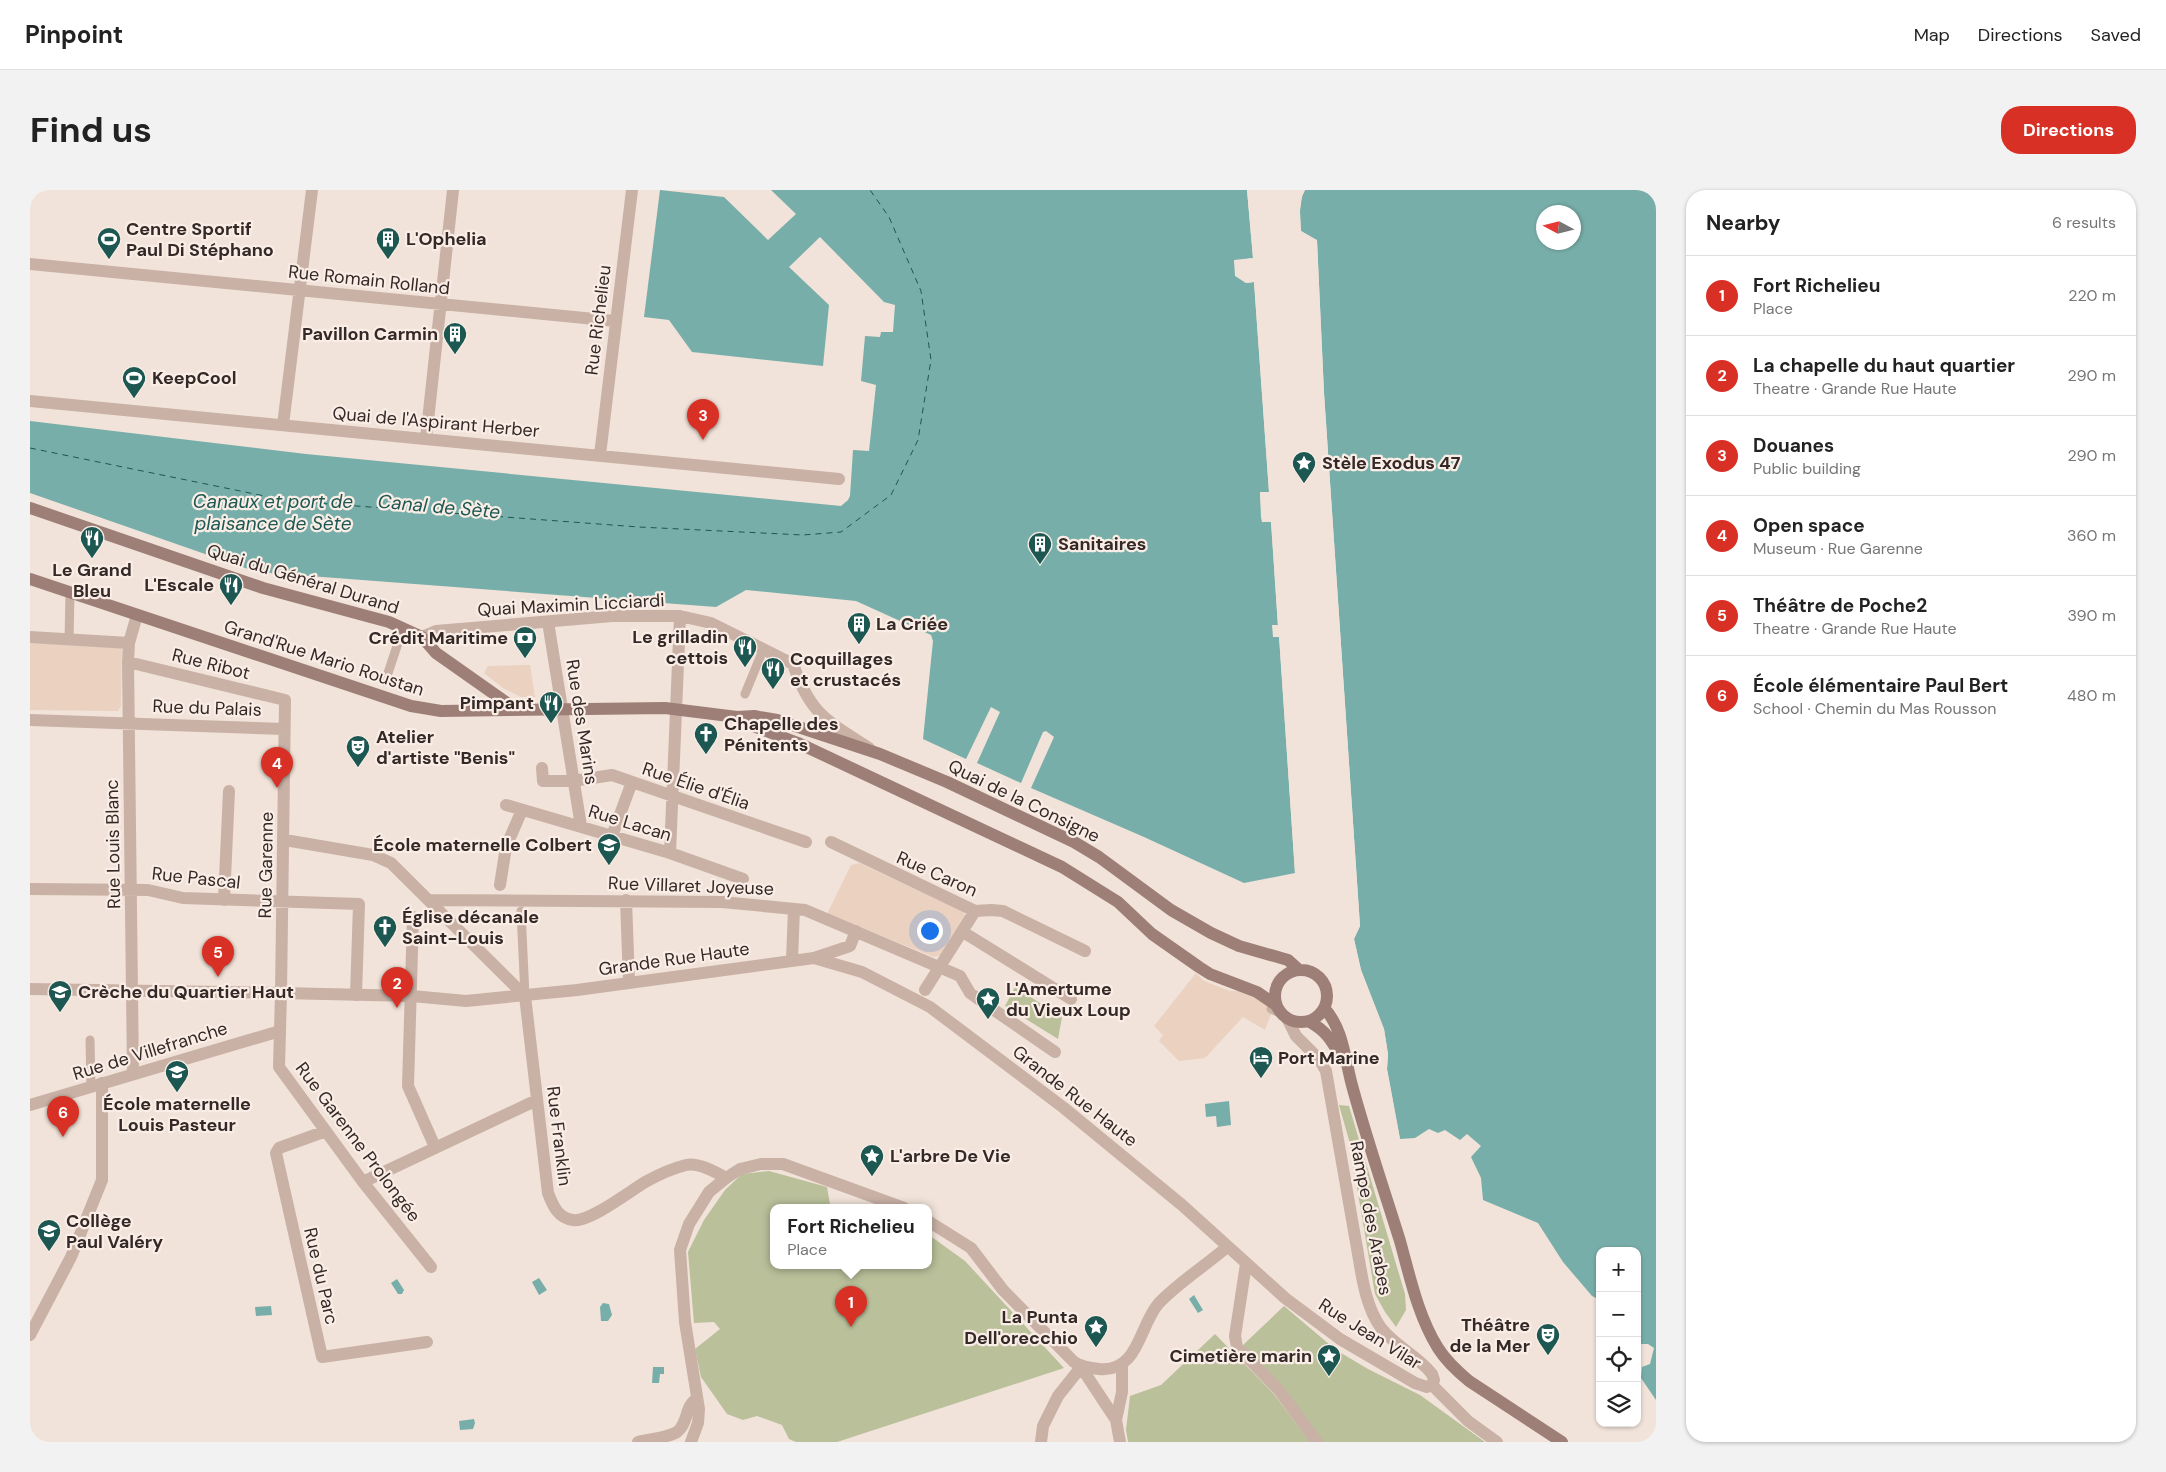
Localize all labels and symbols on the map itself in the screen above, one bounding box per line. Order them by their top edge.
north arrow [1536,205,1581,250]
place label: Centre Sportif Paul Di Stéphano [126,217,274,262]
sports icon: Centre Sportif Paul Di Stéphano [96,226,122,260]
building icon: L'Ophelia [375,226,401,260]
place label: L'Ophelia [406,227,487,251]
street label: Rue Romain Rolland [287,260,451,300]
street label: Rue Richelieu [579,264,617,376]
building icon: Pavillon Carmin [442,321,468,355]
place label: Pavillon Carmin [302,322,438,346]
sports icon: KeepCool [121,365,147,399]
place label: KeepCool [152,366,237,390]
pin: 3 [687,399,719,440]
street label: Quai de l'Aspirant Herber [331,401,541,443]
place icon: Stèle Exodus 47 [1291,450,1317,484]
place label: Stèle Exodus 47 [1322,451,1461,475]
water label: Canaux et port de plaisance de Sète [193,489,353,536]
water label: Canal de Sète [377,489,501,524]
restaurant icon: Le Grand Bleu [79,525,105,559]
building icon: Sanitaires [1027,531,1053,565]
place label: Sanitaires [1058,532,1146,556]
street label: Quai du Général Durand [204,538,402,620]
place label: Le Grand Bleu [52,558,132,603]
restaurant icon: L'Escale [218,572,244,606]
place label: L'Escale [144,573,214,597]
street label: Quai Maximin Licciardi [477,588,665,622]
building icon: La Criée [846,611,872,645]
place label: La Criée [876,612,948,636]
street label: Grand'Rue Mario Roustan [221,614,427,702]
bank icon: Crédit Maritime [512,625,538,659]
place label: Le grilladin cettois [632,625,728,670]
place label: Crédit Maritime [369,626,508,650]
restaurant icon: Le grilladin cettois [732,634,758,668]
street label: Rue Ribot [169,643,253,685]
place label: Coquillages et crustacés [790,647,901,692]
restaurant icon: Coquillages et crustacés [760,656,786,690]
street label: Rue des Marins [560,658,604,786]
restaurant icon: Pimpant [538,690,564,724]
place label: Pimpant [460,691,534,715]
street label: Rue du Palais [152,694,262,722]
place label: Chapelle des Pénitents [724,712,838,757]
church icon: Chapelle des Pénitents [693,721,719,755]
place label: Atelier d'artiste "Benis" [376,725,515,770]
theatre icon: Atelier d'artiste "Benis" [345,734,371,768]
pin: 4 [261,747,293,788]
street label: Quai de la Consigne [944,754,1104,848]
street label: Rue Élie d'Élia [639,756,753,816]
street label: Rue Louis Blanc [100,779,126,909]
street label: Rue Lacan [586,799,674,847]
street label: Rue Garenne [253,811,279,919]
school or university icon: École maternelle Colbert [596,832,622,866]
place label: École maternelle Colbert [373,833,592,857]
street label: Rue Caron [893,846,981,902]
street label: Rue Pascal [150,861,242,895]
street label: Rue Villaret Joyeuse [608,871,774,901]
place label: Église décanale Saint-Louis [402,905,539,950]
church icon: Église décanale Saint-Louis [372,914,398,948]
your location [917,918,943,944]
pin: 5 [202,936,234,977]
street label: Grande Rue Haute [597,937,751,981]
pin: 2 [381,967,413,1008]
place label: L'Amertume du Vieux Loup [1006,977,1131,1022]
school or university icon: Crèche du Quartier Haut [47,979,73,1013]
place label: Crèche du Quartier Haut [78,980,294,1004]
place icon: L'Amertume du Vieux Loup [975,986,1001,1020]
street label: Rue de Villefranche [70,1016,230,1086]
street label: Grande Rue Haute [1008,1040,1142,1152]
hotel icon: Port Marine [1248,1045,1274,1079]
place label: Port Marine [1278,1046,1380,1070]
street label: Rue Garenne Prolongée [290,1057,426,1227]
school or university icon: École maternelle Louis Pasteur [164,1059,190,1093]
street label: Rue Franklin [541,1085,577,1187]
place label: École maternelle Louis Pasteur [103,1092,251,1137]
pin: 6 [47,1096,79,1137]
street label: Rampe des Arabes [1344,1139,1398,1297]
place icon: L'arbre De Vie [859,1143,885,1177]
place label: L'arbre De Vie [890,1144,1011,1168]
place label: Collège Paul Valéry [66,1209,163,1254]
school or university icon: Collège Paul Valéry [36,1218,62,1252]
street label: Rue du Parc [298,1225,344,1327]
pin: 1 [835,1286,867,1327]
street label: Rue Jean Vilar [1314,1293,1426,1375]
place label: La Punta Dell'orecchio [964,1305,1078,1350]
place label: Théâtre de la Mer [1449,1313,1530,1358]
place icon: La Punta Dell'orecchio [1083,1314,1109,1348]
theatre icon: Théâtre de la Mer [1535,1322,1561,1356]
place icon: Cimetière marin [1316,1343,1342,1377]
place label: Cimetière marin [1169,1344,1312,1368]

